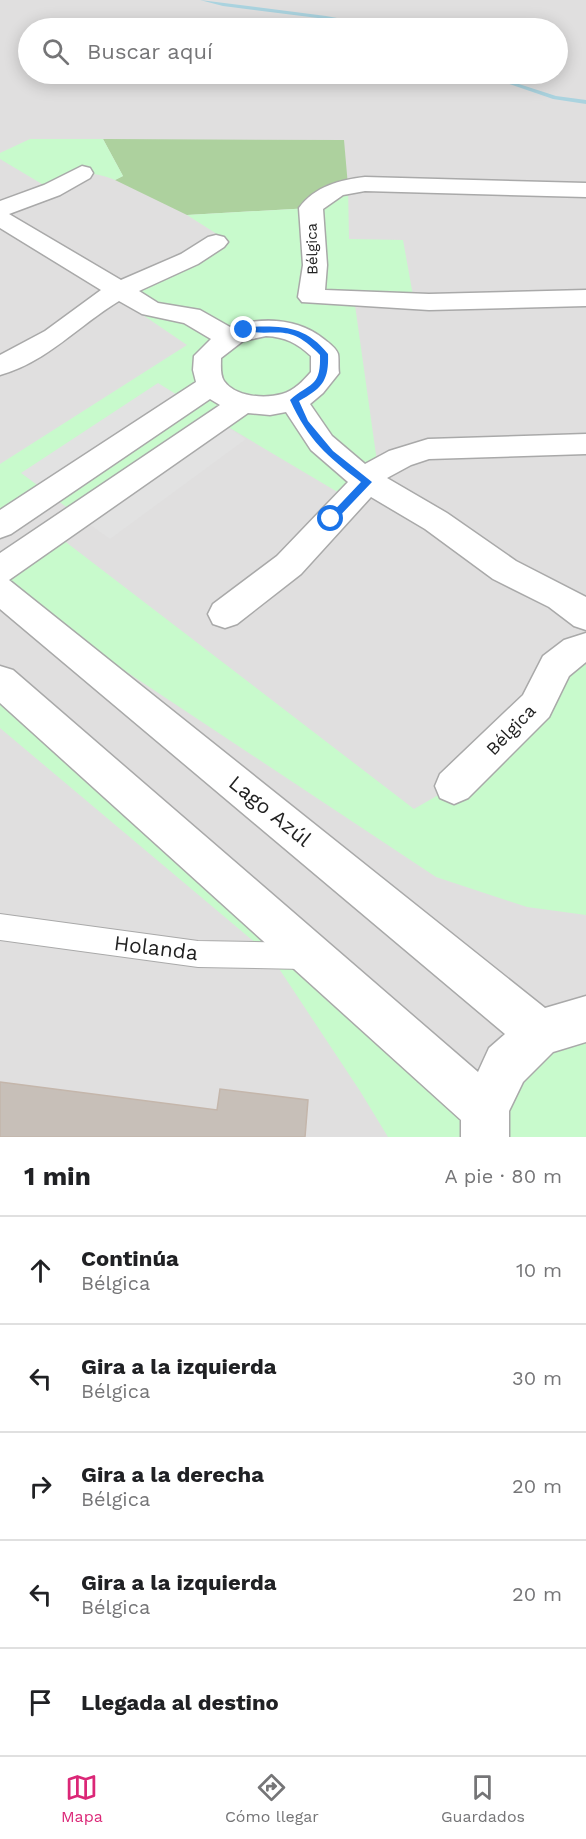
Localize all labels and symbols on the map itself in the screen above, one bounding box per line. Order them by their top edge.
street label: Bélgica [303,222,321,275]
route end [230,316,256,342]
route start [317,505,343,531]
street label: Bélgica [481,700,540,759]
street label: Lago Azúl [224,770,317,852]
street label: Holanda [113,930,199,965]

